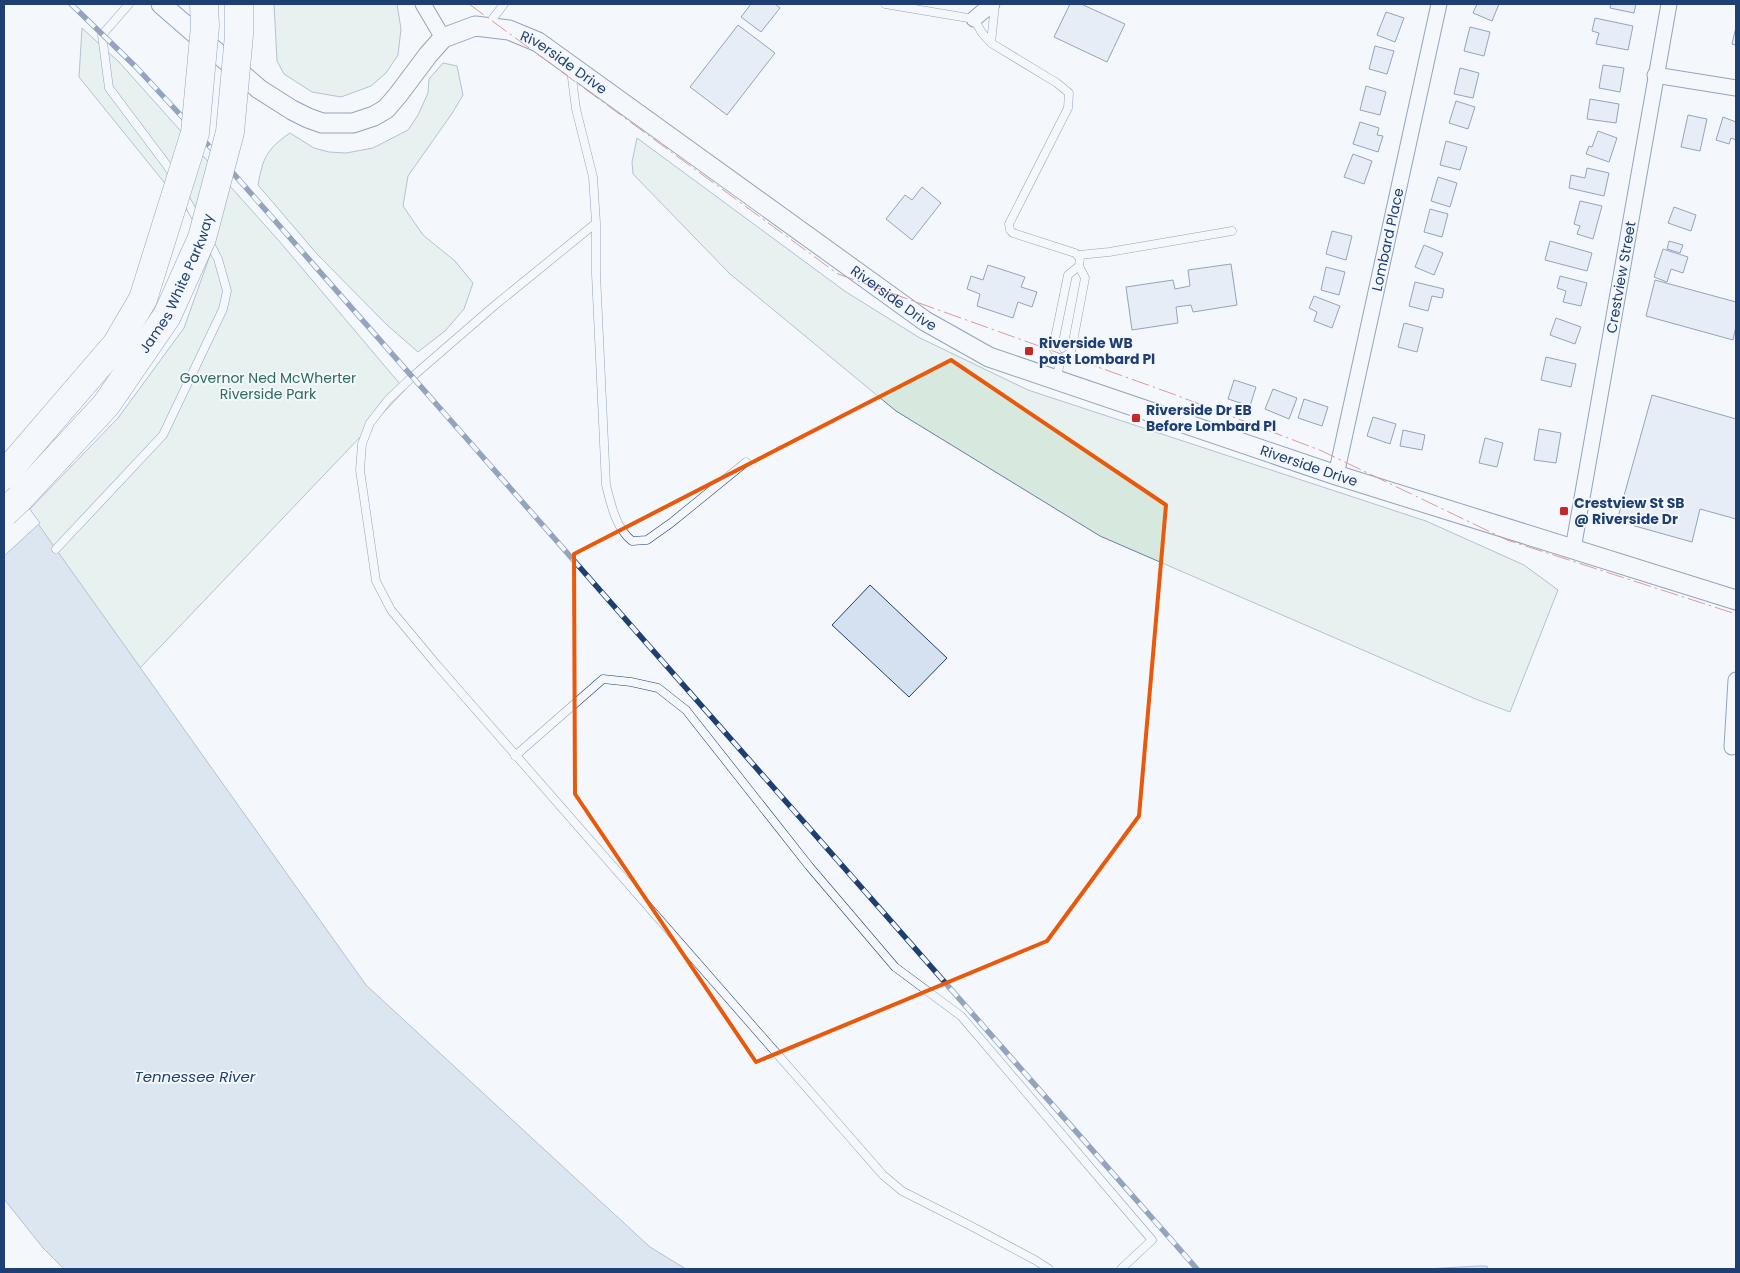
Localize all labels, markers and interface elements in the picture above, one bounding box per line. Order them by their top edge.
street label: Riverside Drive [517,26,612,99]
street label: Lombard Place [1366,186,1409,293]
street label: James White Parkway [134,211,218,357]
street label: Crestview Street [1601,220,1641,335]
street label: Riverside Drive [847,261,941,336]
place label: Riverside WB past Lombard Pl [1039,333,1155,369]
marker: Riverside WB past Lombard Pl [1023,345,1035,357]
park label: Governor Ned McWherter Riverside Park [180,368,356,404]
place label: Riverside Dr EB Before Lombard Pl [1146,400,1276,436]
marker: Riverside Dr EB Before Lombard Pl [1130,412,1142,424]
street label: Riverside Drive [1258,440,1360,491]
place label: Crestview St SB @ Riverside Dr [1574,493,1685,529]
marker: Crestview St SB @ Riverside Dr [1558,505,1570,517]
water label: Tennessee River [135,1066,256,1087]

